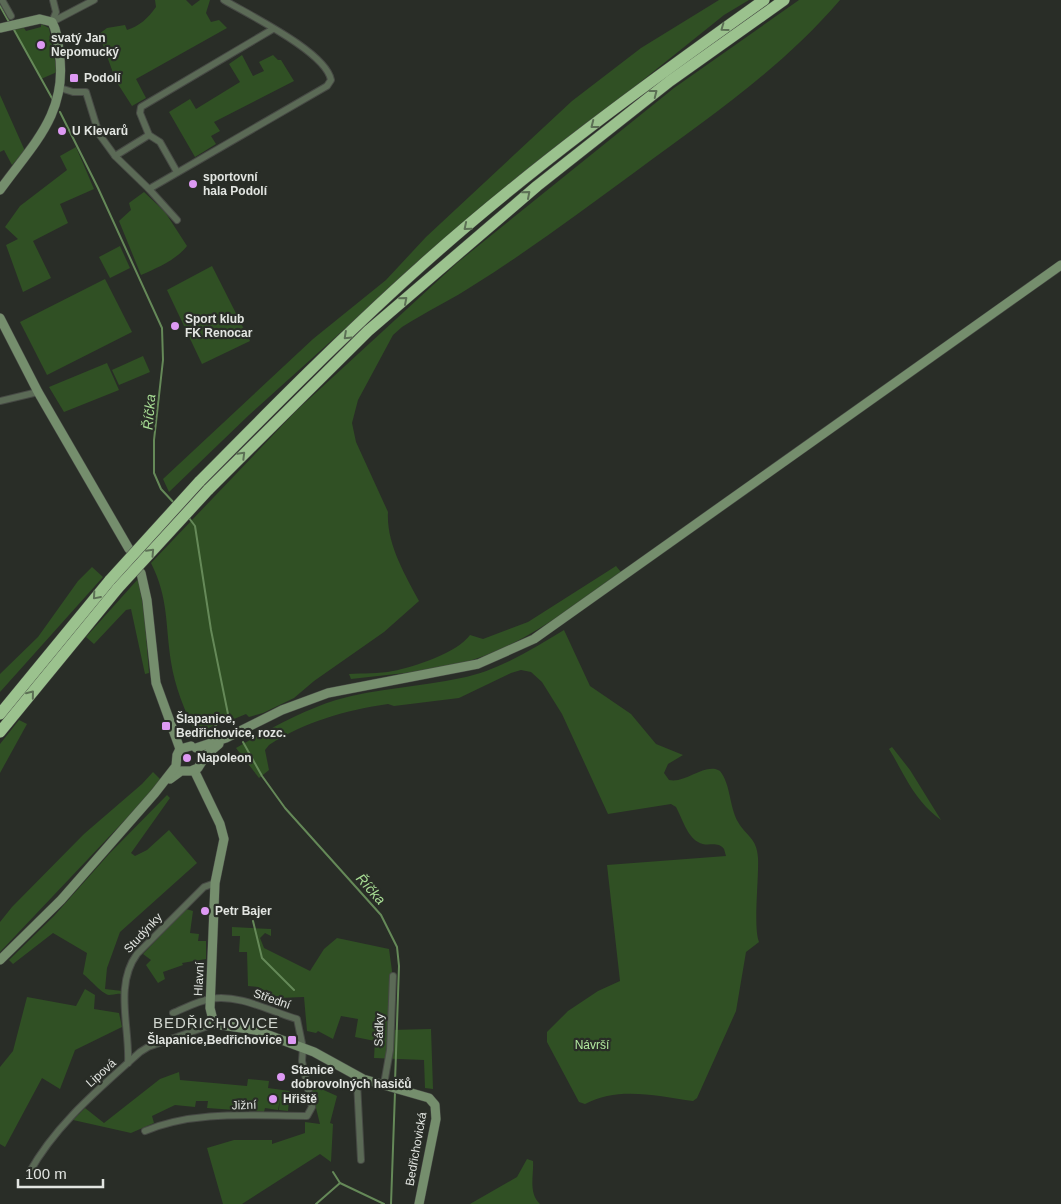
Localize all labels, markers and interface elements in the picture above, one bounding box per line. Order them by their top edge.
one-way arrow [720,22,730,31]
place label: svatý Jan Nepomucký [51,31,119,59]
marker: svatý Jan Nepomucký [35,39,47,51]
place label: Podolí [84,71,121,85]
marker: Podolí [68,72,80,84]
one-way arrow [649,89,658,98]
one-way arrow [591,120,600,128]
place label: U Klevarů [72,124,128,138]
marker: U Klevarů [56,125,68,137]
place label: sportovní hala Podolí [203,170,268,198]
marker: sportovní hala Podolí [187,178,199,190]
one-way arrow [522,190,531,199]
one-way arrow [464,222,473,231]
one-way arrow [398,297,407,305]
place label: Sport klub FK Renocar [185,312,253,340]
marker: Sport klub FK Renocar [169,320,181,332]
one-way arrow [343,330,352,339]
water label: Říčka [139,393,159,431]
one-way arrow [237,452,246,461]
one-way arrow [145,549,154,558]
one-way arrow [93,590,102,599]
one-way arrow [25,691,33,700]
place label: Šlapanice, Bedřichovice, rozc. [176,711,286,740]
marker: Šlapanice, Bedřichovice, rozc. [160,720,172,732]
place label: Napoleon [197,751,252,765]
marker: Napoleon [181,752,193,764]
water label: Říčka [353,870,389,908]
place label: Petr Bajer [215,904,272,918]
marker: Petr Bajer [199,905,211,917]
street label: Studýnky [121,910,165,956]
street label: Hlavní [191,961,207,996]
street label: Střední [251,986,293,1012]
street label: Sádky [371,1013,387,1047]
district label: BEDŘICHOVICE [153,1014,279,1031]
place label: Šlapanice,Bedřichovice [147,1032,282,1047]
marker: Šlapanice,Bedřichovice [286,1034,298,1046]
park label: Návrší [575,1038,610,1052]
street label: Lipová [83,1056,119,1090]
place label: Stanice dobrovolných hasičů [291,1063,412,1091]
marker: Stanice dobrovolných hasičů [275,1071,287,1083]
place label: Hřiště [283,1092,317,1106]
marker: Hřiště [267,1093,279,1105]
street label: Jižní [231,1098,257,1112]
street label: Bedřichovická [403,1111,429,1187]
scale bar [18,1156,102,1188]
text: 100 m [25,1165,67,1182]

